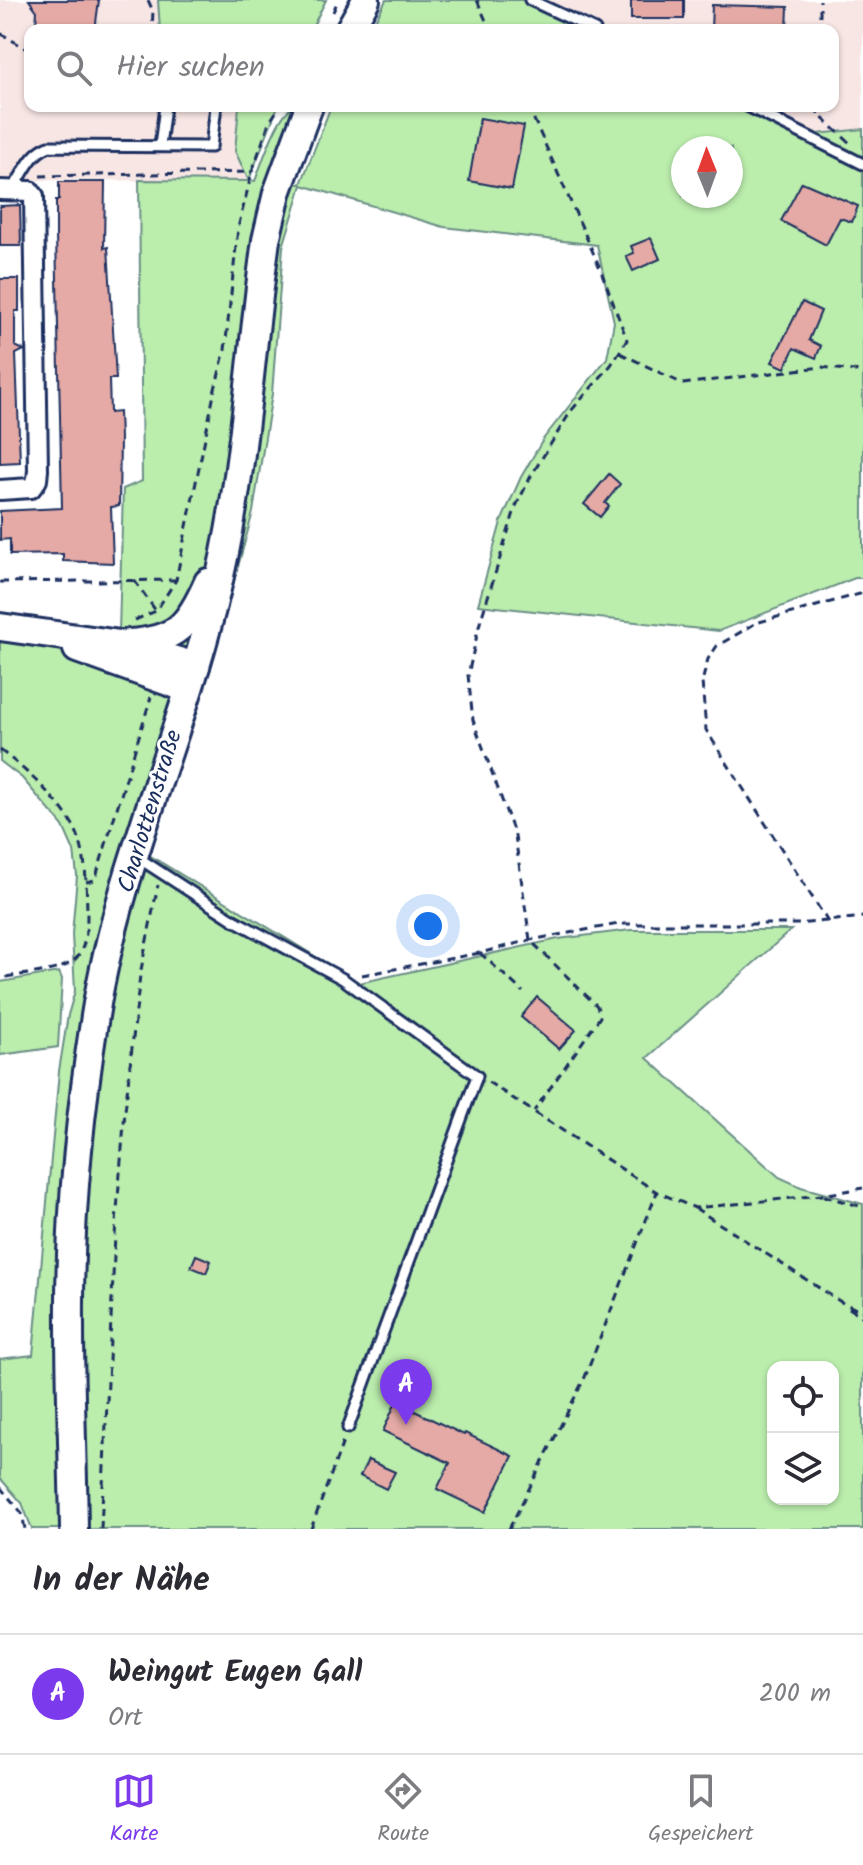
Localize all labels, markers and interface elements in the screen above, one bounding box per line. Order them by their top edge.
search box [24,24,839,112]
text: Hier suchen [116,44,265,92]
icon: search [52,46,96,90]
north arrow [671,136,743,208]
street label: Charlottenstraße [107,725,194,898]
your location [408,906,448,946]
pin: A [380,1359,432,1425]
map controls [767,1361,839,1505]
button: locate [767,1361,839,1433]
button: layers [767,1433,839,1505]
text: In der Nähe [32,1554,210,1608]
text: Weingut Eugen Gall [108,1649,362,1697]
text: A [50,1673,66,1715]
text: 200 m [759,1673,831,1715]
text: Ort [108,1697,143,1739]
tab: Karte [109,1769,158,1852]
tab: Route [377,1769,429,1852]
tab: Gespeichert [648,1769,754,1852]

